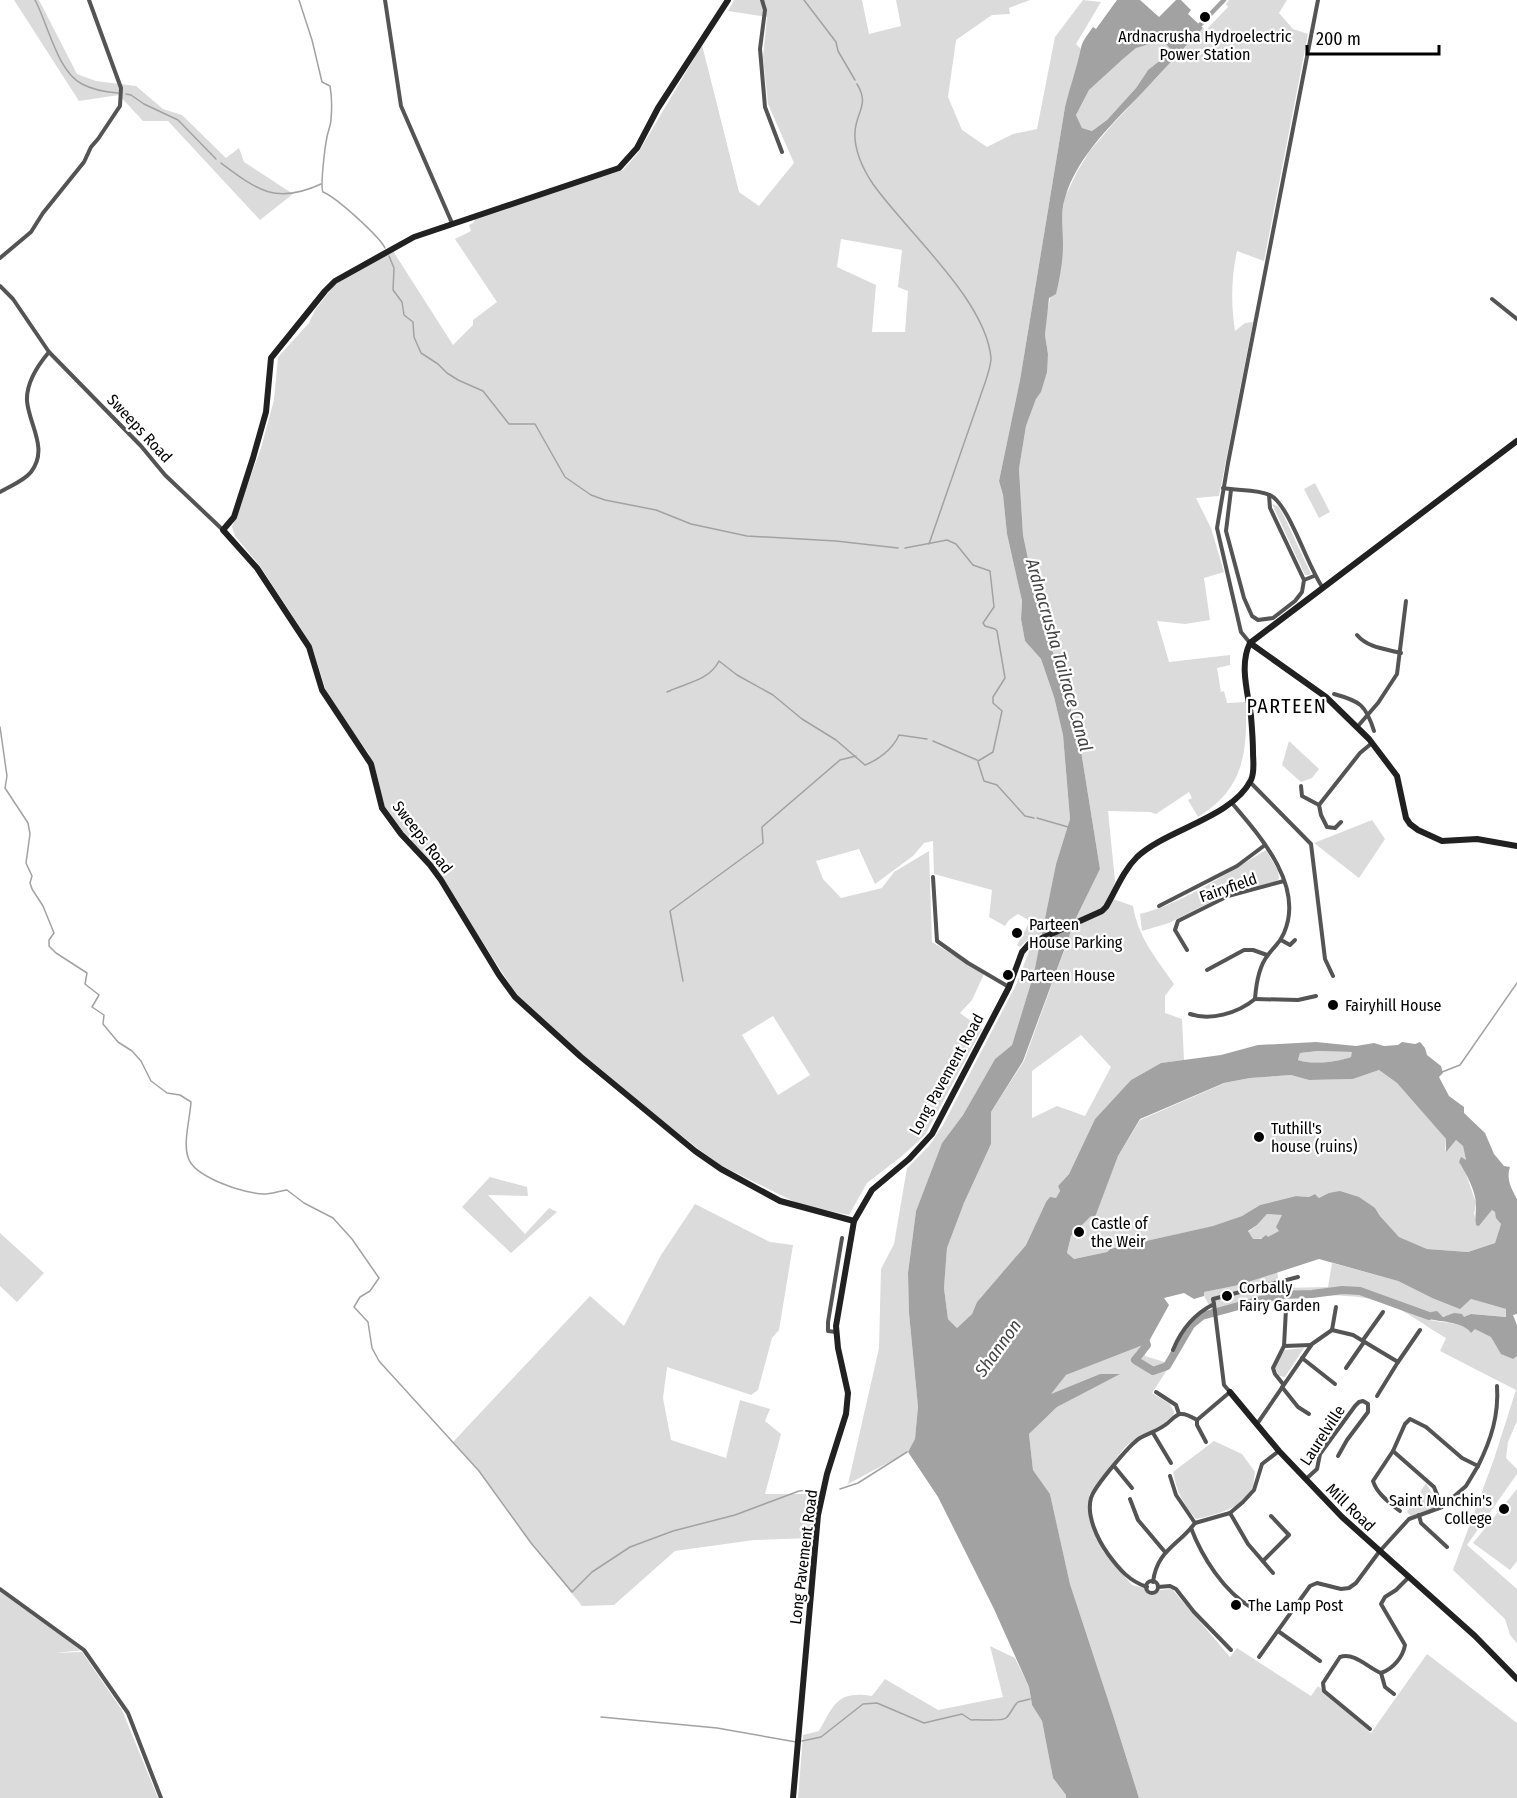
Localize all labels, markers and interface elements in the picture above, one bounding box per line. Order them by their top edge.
marker: Ardnacrusha Hydroelectric Power Station [1198,10,1212,24]
scale bar [1307,18,1439,56]
place label: Ardnacrusha Hydroelectric Power Station [1118,27,1292,64]
text: 200 m [1316,28,1361,50]
street label: Sweeps Road [103,390,176,466]
water label: Ardnacrusha Tailrace Canal [1021,555,1097,754]
district label: PARTEEN [1247,694,1327,718]
street label: Sweeps Road [388,797,457,877]
street label: Fairyfield [1197,869,1259,906]
place label: Parteen House Parking [1029,915,1123,952]
marker: Parteen House Parking [1010,926,1024,940]
place label: Parteen House [1020,966,1115,985]
marker: Parteen House [1001,968,1015,982]
place label: Fairyhill House [1345,996,1442,1015]
marker: Fairyhill House [1326,998,1340,1012]
street label: Long Pavement Road [905,1010,988,1138]
place label: Tuthill's house (ruins) [1271,1119,1358,1156]
marker: Tuthill's house (ruins) [1252,1130,1266,1144]
place label: Castle of the Weir [1091,1214,1149,1251]
marker: Castle of the Weir [1072,1225,1086,1239]
place label: Corbally Fairy Garden [1239,1278,1320,1315]
marker: Corbally Fairy Garden [1220,1289,1234,1303]
water label: Shannon [969,1315,1026,1382]
street label: Laurelville [1296,1402,1349,1469]
street label: Mill Road [1322,1479,1379,1535]
street label: Long Pavement Road [786,1489,821,1626]
place label: Saint Munchin's College [1389,1491,1492,1528]
marker: Saint Munchin's College [1497,1502,1511,1516]
place label: The Lamp Post [1248,1596,1344,1615]
marker: The Lamp Post [1229,1598,1243,1612]

